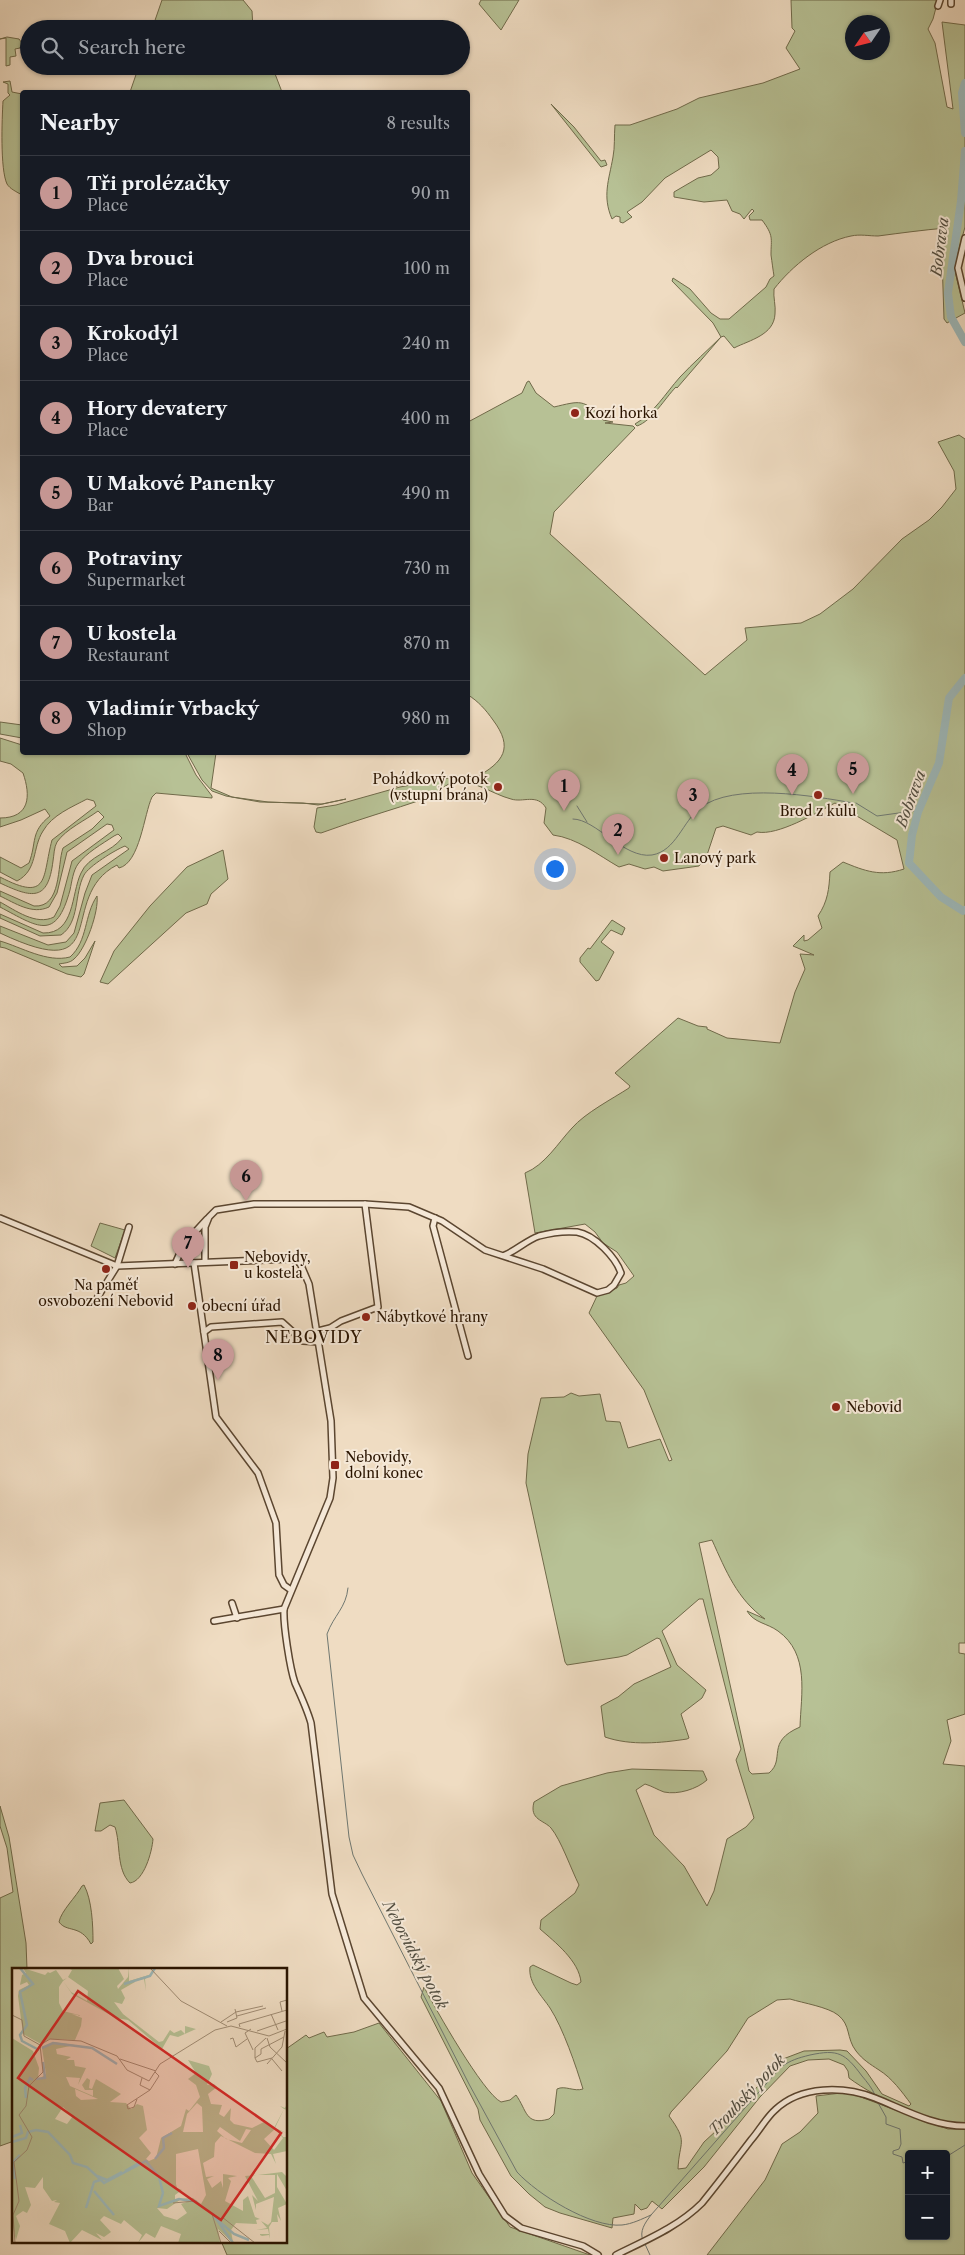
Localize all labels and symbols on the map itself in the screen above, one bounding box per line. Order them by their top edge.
north arrow [845,15,890,60]
water label: Bobrava [926,216,953,278]
place label: Kozí horka [585,404,658,422]
marker: Kozí horka [569,407,581,419]
pin: 5 [837,753,869,794]
pin: 4 [776,754,808,795]
water label: Bobrava [891,768,930,831]
place label: Pohádkový potok (vstupní brána) [373,770,489,804]
pin: 1 [548,770,580,811]
pin: 3 [677,779,709,820]
marker: Pohádkový potok (vstupní brána) [492,781,504,793]
marker: Brod z kůlů [812,789,824,801]
place label: Brod z kůlů [780,802,857,820]
pin: 2 [602,814,634,855]
place label: Lanový park [674,849,757,867]
marker: Lanový park [658,852,670,864]
your location [542,856,568,882]
pin: 6 [230,1160,262,1201]
pin: 7 [172,1227,204,1268]
place label: Nebovidy, u kostela [244,1248,311,1282]
marker: Nebovidy, u kostela [228,1259,240,1271]
marker: Na paměť osvobození Nebovid [100,1263,112,1275]
place label: Na paměť osvobození Nebovid [38,1276,174,1310]
place label: obecní úřad [202,1297,282,1315]
marker: obecní úřad [186,1300,198,1312]
place label: Nábytkové hrany [376,1308,488,1326]
marker: Nábytkové hrany [360,1311,372,1323]
district label: NEBOVIDY [265,1327,363,1347]
pin: 8 [202,1339,234,1380]
place label: Nebovid [846,1398,903,1416]
marker: Nebovid [830,1401,842,1413]
place label: Nebovidy, dolní konec [345,1448,423,1482]
marker: Nebovidy, dolní konec [329,1459,341,1471]
water label: Nebovidský potok [378,1896,452,2013]
inset map [12,1968,288,2242]
water label: Troubský potok [704,2050,789,2139]

